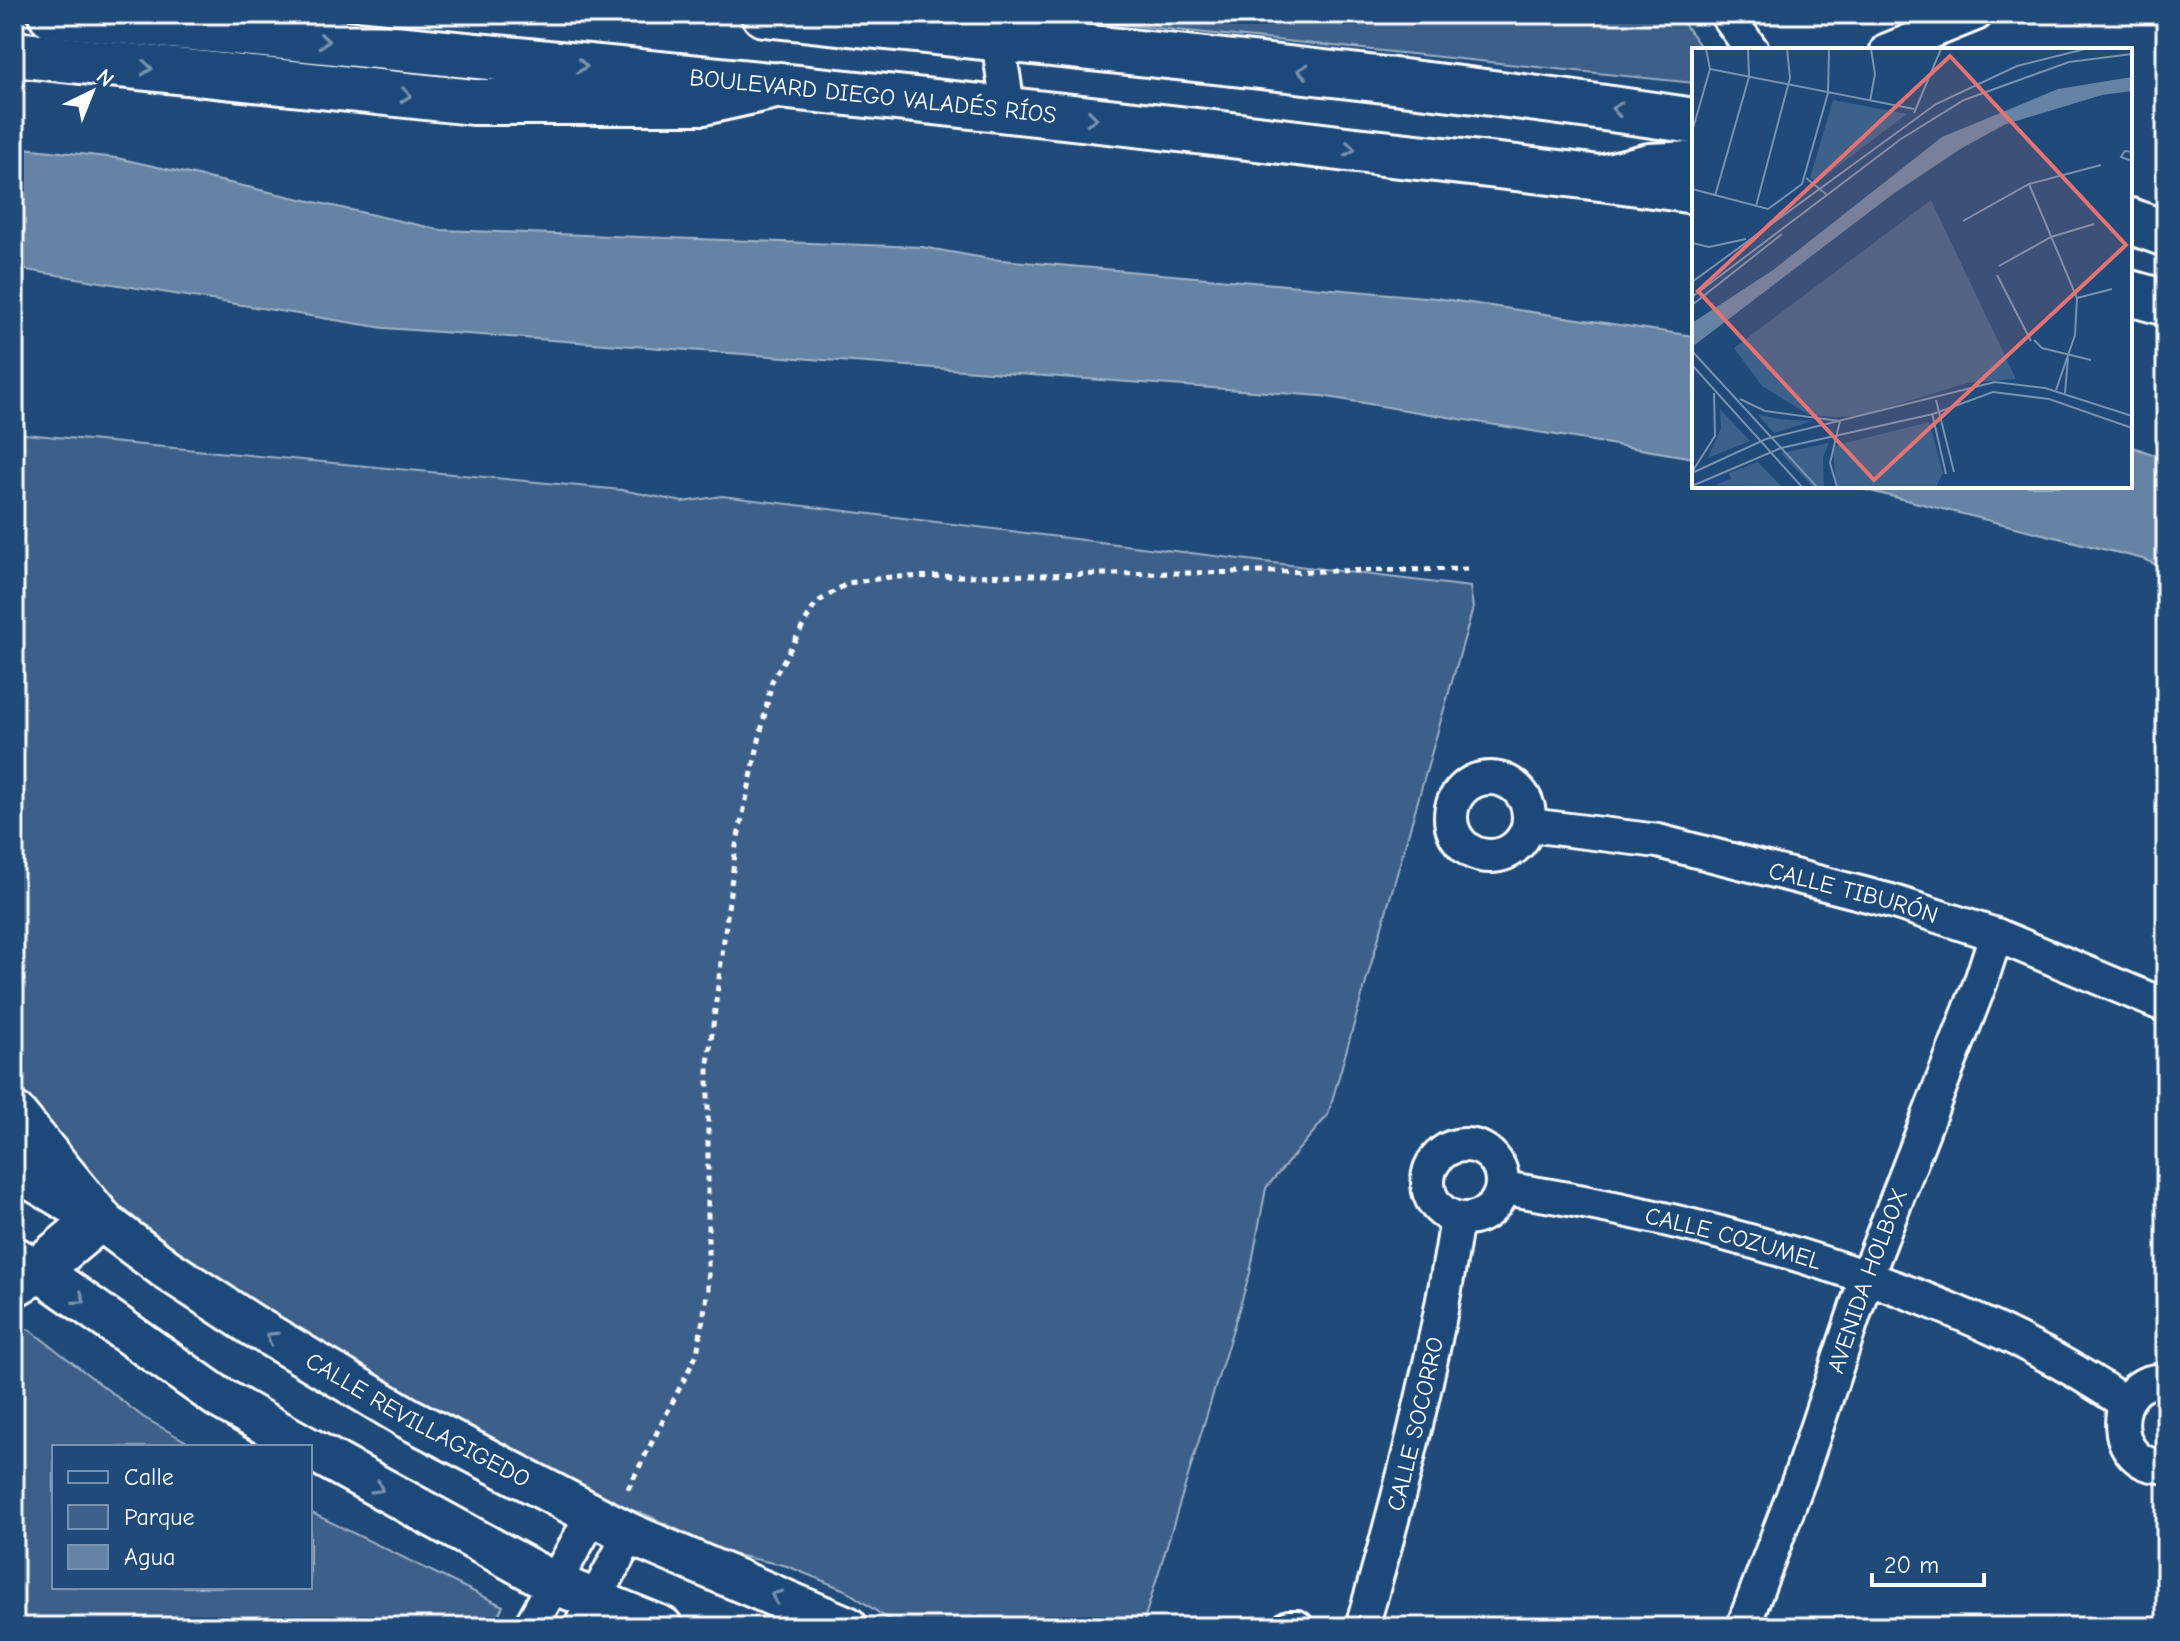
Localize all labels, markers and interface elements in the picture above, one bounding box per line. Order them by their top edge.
one-way arrow [318,33,331,50]
inset map [1692,48,2132,488]
north arrow [52,52,132,132]
one-way arrow [576,58,589,75]
one-way arrow [141,59,154,76]
street label: BOULEVARD DIEGO VALADÉS RÍOS [688,63,1058,129]
one-way arrow [1296,63,1310,80]
text: N [91,64,119,93]
one-way arrow [400,87,413,104]
one-way arrow [1610,101,1624,118]
one-way arrow [1086,109,1099,126]
one-way arrow [1344,141,1357,158]
street label: CALLE TIBURÓN [1766,856,1941,929]
street label: AVENIDA HOLBOX [1821,1184,1913,1377]
street label: CALLE COZUMEL [1642,1201,1825,1276]
one-way arrow [71,1289,85,1304]
one-way arrow [265,1332,280,1347]
street label: CALLE SOCORRO [1381,1334,1449,1514]
street label: CALLE REVILLAGIGEDO [301,1346,535,1493]
legend [52,1445,312,1589]
text: Calle [124,1463,174,1491]
one-way arrow [369,1478,384,1494]
text: Parque [124,1503,195,1531]
scale bar [1872,1537,1984,1587]
text: Agua [124,1543,175,1571]
text: 20 m [1884,1551,1939,1579]
one-way arrow [769,1590,784,1606]

